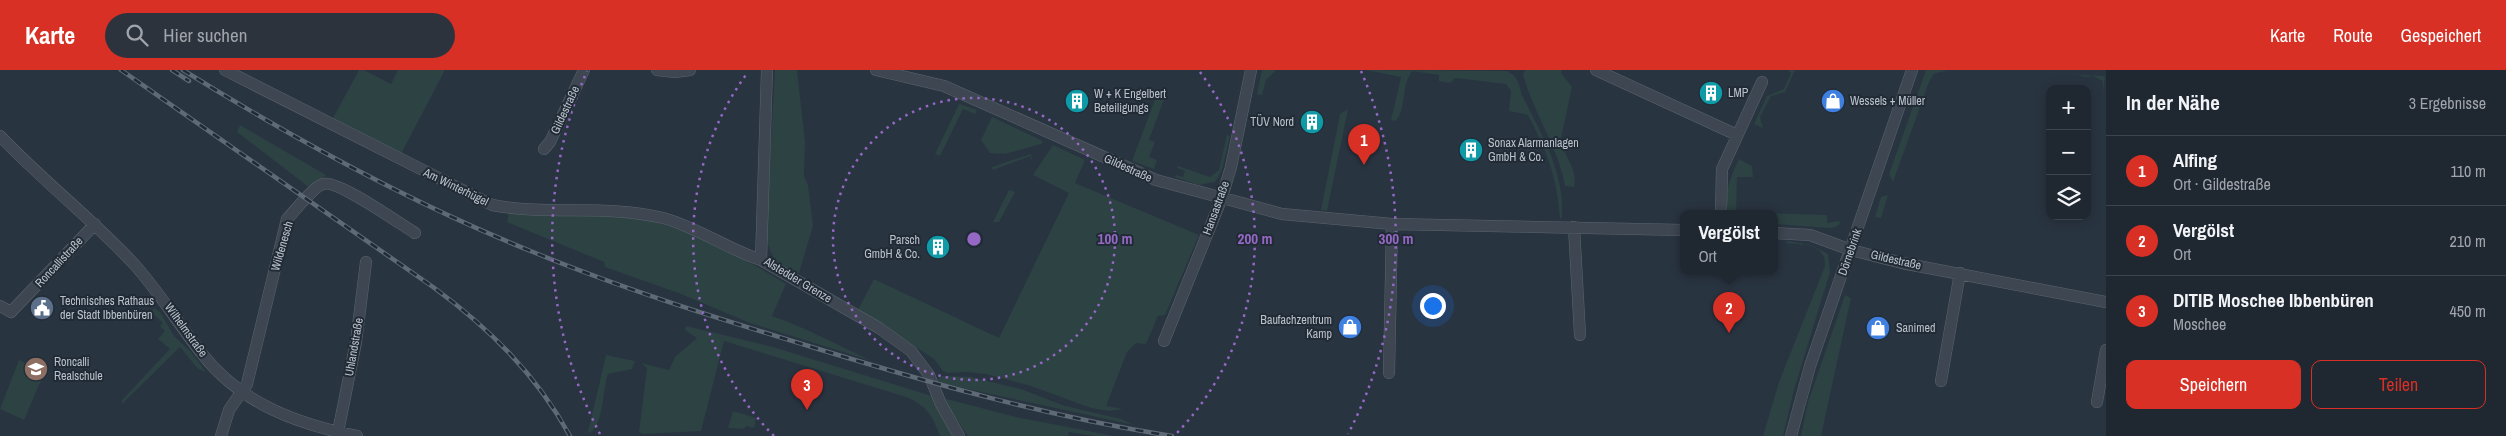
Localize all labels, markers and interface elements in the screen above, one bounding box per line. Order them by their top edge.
search box [105,13,455,58]
text: Karte [25,19,75,51]
icon: search [123,21,151,49]
text: Hier suchen [163,22,247,48]
text: Karte [2270,23,2305,48]
text: Route [2333,23,2373,48]
text: Gespeichert [2401,23,2481,48]
building icon: LMP [1698,80,1724,106]
street label: Gildestraße [547,83,583,137]
place label: LMP [1728,85,1749,101]
map controls [2046,85,2091,220]
button: + [2046,85,2091,130]
place label: W + K Engelbert Beteiligungs [1094,86,1166,116]
building icon: W + K Engelbert Beteiligungs [1064,88,1090,114]
shop icon: Wessels + Müller [1820,88,1846,114]
text: In der Nähe [2126,88,2220,117]
text: 3 Ergebnisse [2409,92,2486,114]
place label: Wessels + Müller [1850,93,1926,109]
building icon: TÜV Nord [1299,109,1325,135]
place label: TÜV Nord [1250,113,1294,130]
pin: 1 [1348,124,1380,165]
button: − [2046,130,2091,175]
place label: Sonax Alarmanlagen GmbH & Co. [1488,135,1579,165]
building icon: Sonax Alarmanlagen GmbH & Co. [1458,137,1484,163]
text: Alfing [2173,147,2217,173]
street label: Gildestraße [1101,150,1155,186]
text: 1 [2138,160,2146,182]
text: 110 m [2450,160,2486,182]
street label: Am Winterhügel [420,164,491,210]
text: Ort · Gildestraße [2173,173,2271,195]
button: layers [2046,175,2091,220]
street label: Hansastraße [1199,179,1233,237]
popup [1680,210,1778,275]
text: Vergölst [2173,217,2234,243]
street label: Wildenesch [267,219,297,273]
text: Vergölst [1698,219,1760,245]
street label: Dörnebrink [1835,226,1866,278]
text: 100 m [1098,228,1132,249]
text: 200 m [1238,228,1272,249]
text: 300 m [1379,228,1413,249]
centre of rings [965,230,983,248]
text: 2 [2138,230,2146,252]
text: 210 m [2450,230,2486,252]
place label: Parsch GmbH & Co. [864,232,920,262]
street label: Roncallistraße [32,233,86,291]
building icon: Parsch GmbH & Co. [925,234,951,260]
text: Ort [2173,243,2191,265]
text: Ort [1698,245,1717,267]
street label: Gildestraße [1869,246,1923,274]
street label: Alstedder Grenze [760,253,835,307]
text: DITIB Moschee Ibbenbüren [2173,287,2374,313]
pin: 2 [1713,292,1745,333]
place label: Technisches Rathaus der Stadt Ibbenbüren [60,293,154,323]
your location [1420,293,1446,319]
public building icon: Technisches Rathaus der Stadt Ibbenbüren [29,295,55,321]
street label: Wilhelmstraße [161,300,211,360]
text: 3 [2138,300,2146,322]
text: 450 m [2450,300,2486,322]
place label: Baufachzentrum Kamp [1260,312,1332,342]
text: Moschee [2173,313,2226,335]
shop icon: Baufachzentrum Kamp [1337,314,1363,340]
shop icon: Sanimed [1865,315,1891,341]
street label: Uhlandstraße [341,317,367,377]
place label: Sanimed [1896,320,1935,336]
place label: Roncalli Realschule [54,354,103,384]
school or university icon: Roncalli Realschule [23,356,49,382]
button: Speichern [2126,360,2301,409]
button: Teilen [2311,360,2486,409]
pin: 3 [791,369,823,410]

